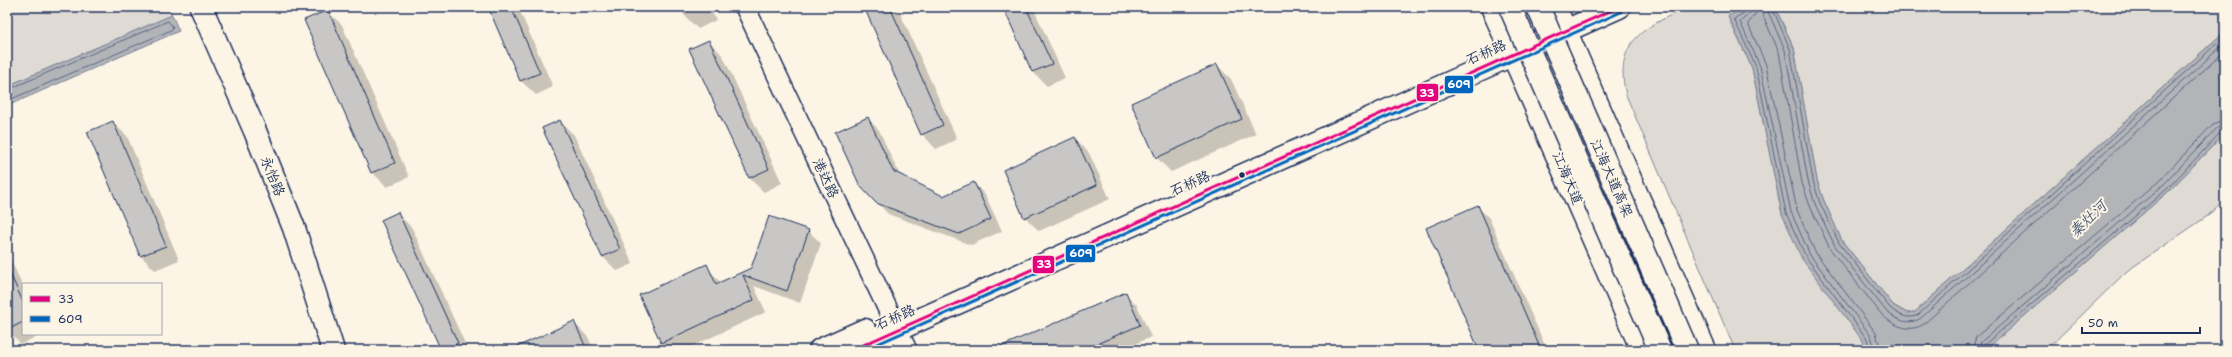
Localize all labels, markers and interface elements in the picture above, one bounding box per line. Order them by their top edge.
street label: 石桥路 [1463,35,1509,69]
line badge: 609 [1444,75,1474,94]
text: 609 [1448,77,1471,92]
line badge: 33 [1416,83,1439,102]
text: 33 [1419,86,1435,101]
street label: 江海大道高架 [1587,136,1637,220]
street label: 江海大道 [1549,149,1587,207]
street label: 永怡路 [257,153,289,199]
street label: 港达路 [809,155,843,201]
street label: 石桥路 [1167,166,1213,200]
unlabelled marker [1237,170,1247,180]
water label: 秦灶河 [2065,194,2113,242]
line badge: 609 [1065,244,1096,263]
text: 609 [1070,246,1093,261]
line badge: 33 [1032,255,1055,274]
text: 33 [1036,257,1052,272]
legend [22,283,162,335]
text: 33 [58,291,74,307]
street label: 石桥路 [872,300,918,334]
scale bar [2082,309,2200,335]
text: 609 [58,311,83,327]
text: 50 m [2088,315,2118,331]

